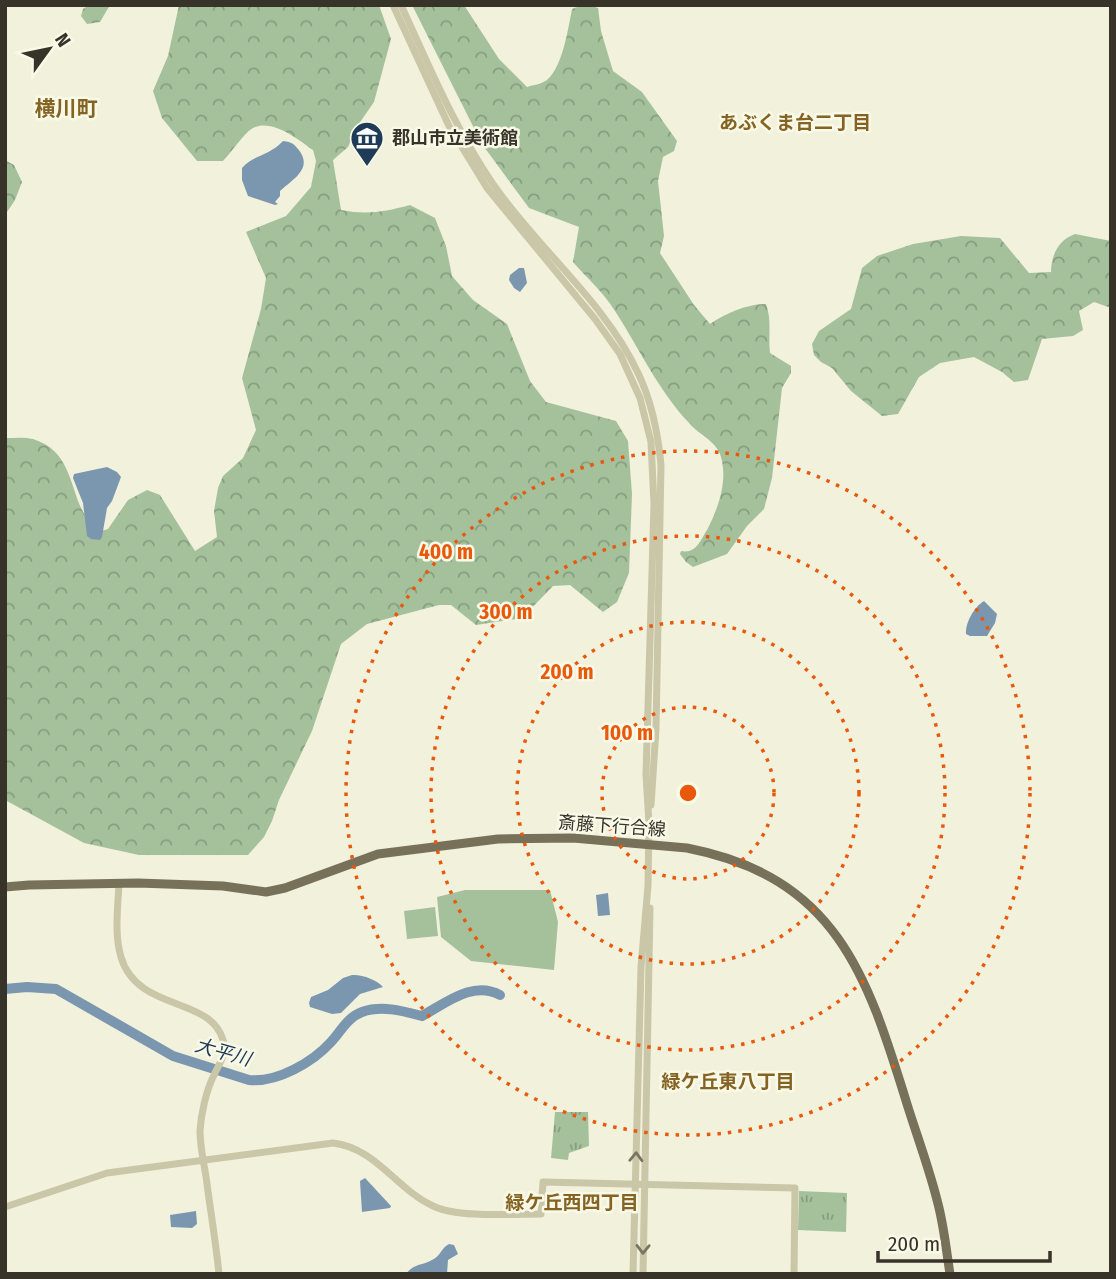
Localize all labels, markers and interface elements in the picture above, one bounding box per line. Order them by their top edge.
north arrow [14,14,84,84]
text: N [50,29,76,51]
district label: 横川町 [35,96,98,122]
district label: あぶくま台二丁目 [719,111,871,134]
museum icon: 郡山市立美術館 [348,119,386,168]
place label: 郡山市立美術館 [392,127,518,149]
text: 400 m [419,539,473,565]
text: 300 m [478,599,533,625]
text: 200 m [539,659,594,685]
text: 100 m [601,720,653,746]
centre of rings [676,781,700,805]
street label: 斎藤下行合線 [557,811,667,841]
water label: 大平川 [192,1033,255,1071]
district label: 緑ケ丘東八丁目 [661,1070,795,1093]
one-way arrow [628,1151,643,1162]
district label: 緑ケ丘西四丁目 [505,1191,639,1214]
scale bar [878,1220,1050,1264]
text: 200 m [888,1231,940,1257]
one-way arrow [635,1244,651,1254]

